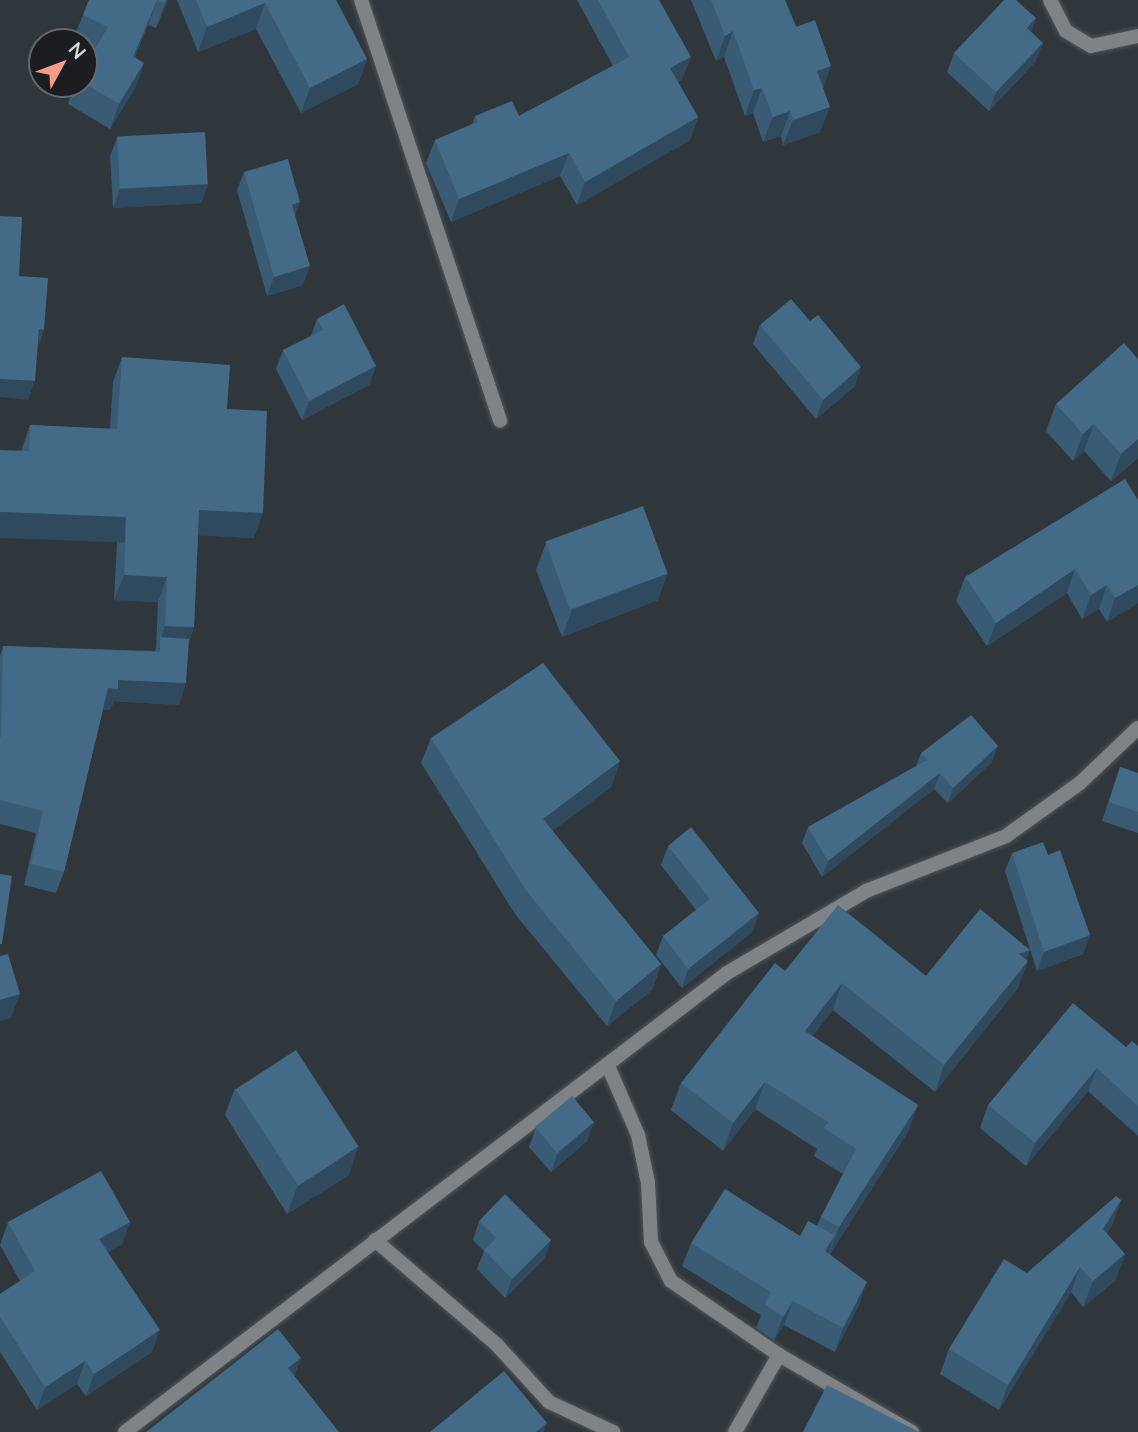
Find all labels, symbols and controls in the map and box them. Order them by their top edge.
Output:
north arrow [28,28,98,98]
text: N [64,37,91,63]

